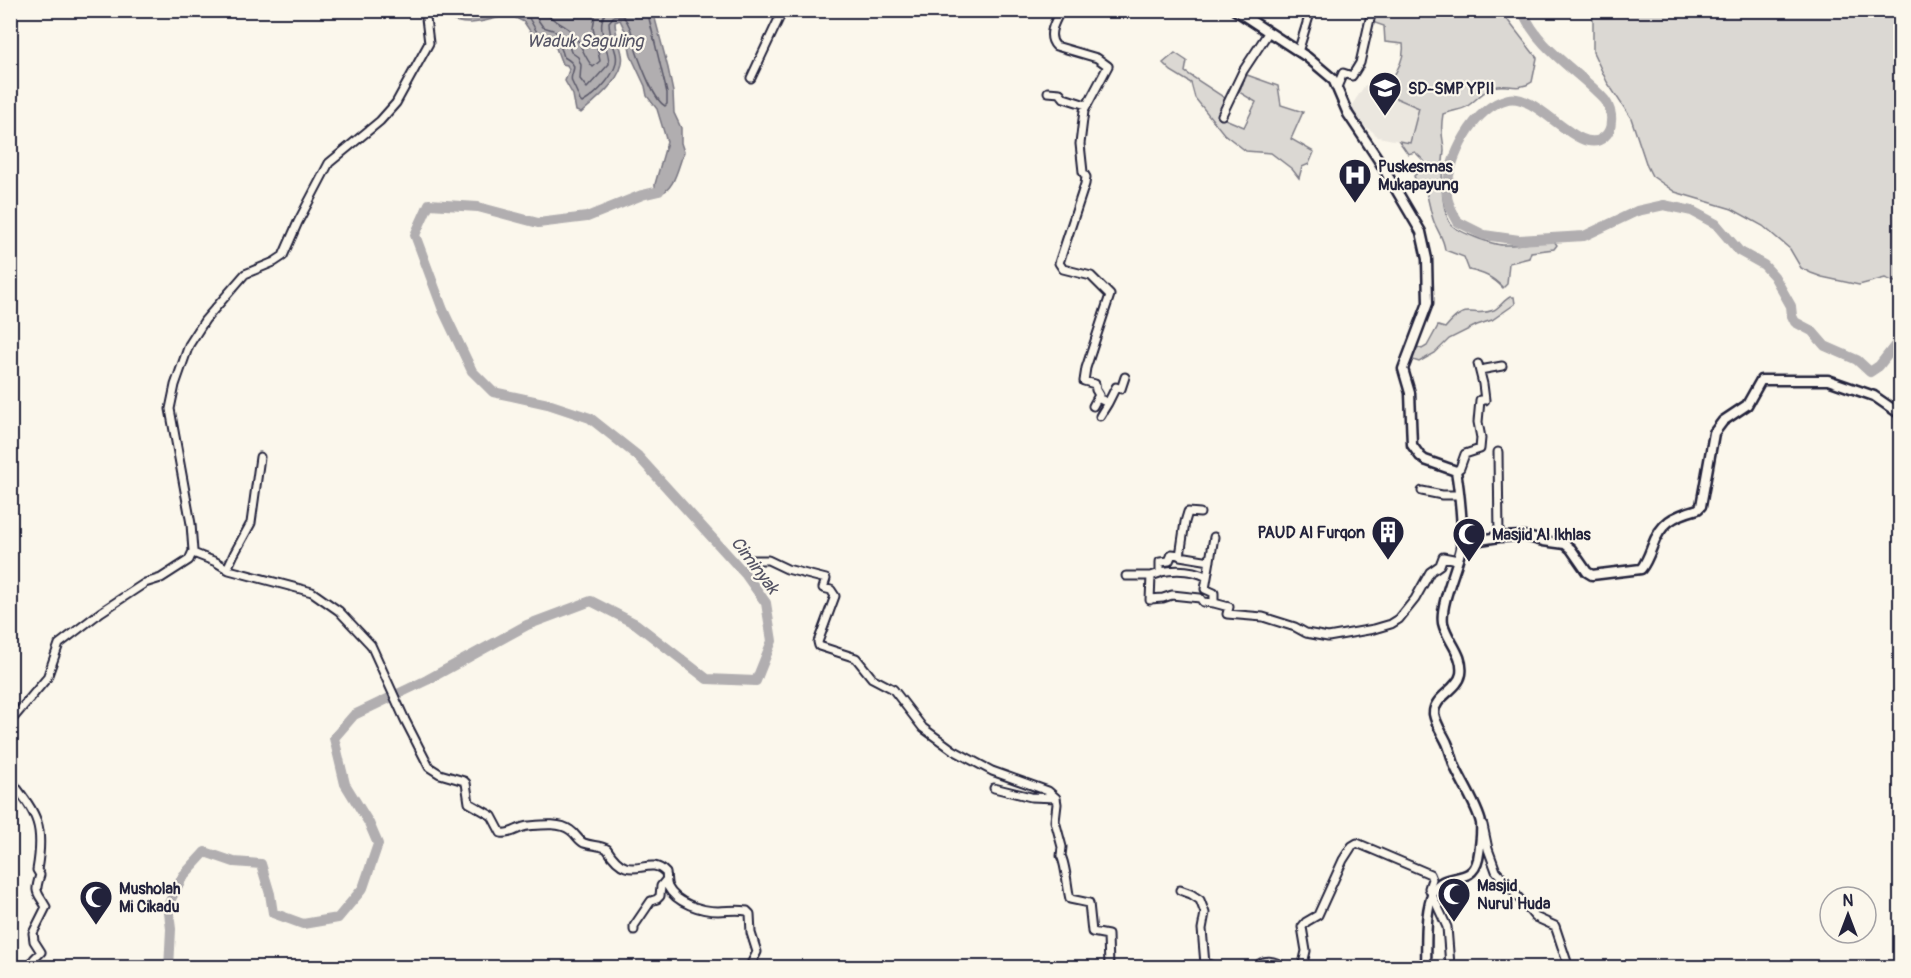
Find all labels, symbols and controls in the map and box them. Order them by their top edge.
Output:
water label: Waduk Saguling [527,30,645,53]
school or university icon: SD-SMP YPII [1367,70,1403,117]
place label: SD-SMP YPII [1408,79,1494,99]
hospital icon: Puskesmas Mukapayung [1337,157,1373,204]
place label: Puskesmas Mukapayung [1378,157,1459,195]
building icon: PAUD Al Furqon [1370,514,1406,561]
mosque icon: Masjid Al Ikhlas [1451,516,1487,563]
place label: PAUD Al Furqon [1257,523,1365,543]
place label: Masjid Al Ikhlas [1492,525,1592,545]
water label: Ciminyak [725,532,785,600]
mosque icon: Masjid Nurul Huda [1436,876,1472,923]
place label: Masjid Nurul Huda [1477,876,1551,914]
mosque icon: Musholah Mi Cikadu [78,879,114,926]
place label: Musholah Mi Cikadu [119,879,181,917]
north arrow [1818,885,1878,945]
text: N [1843,891,1854,911]

